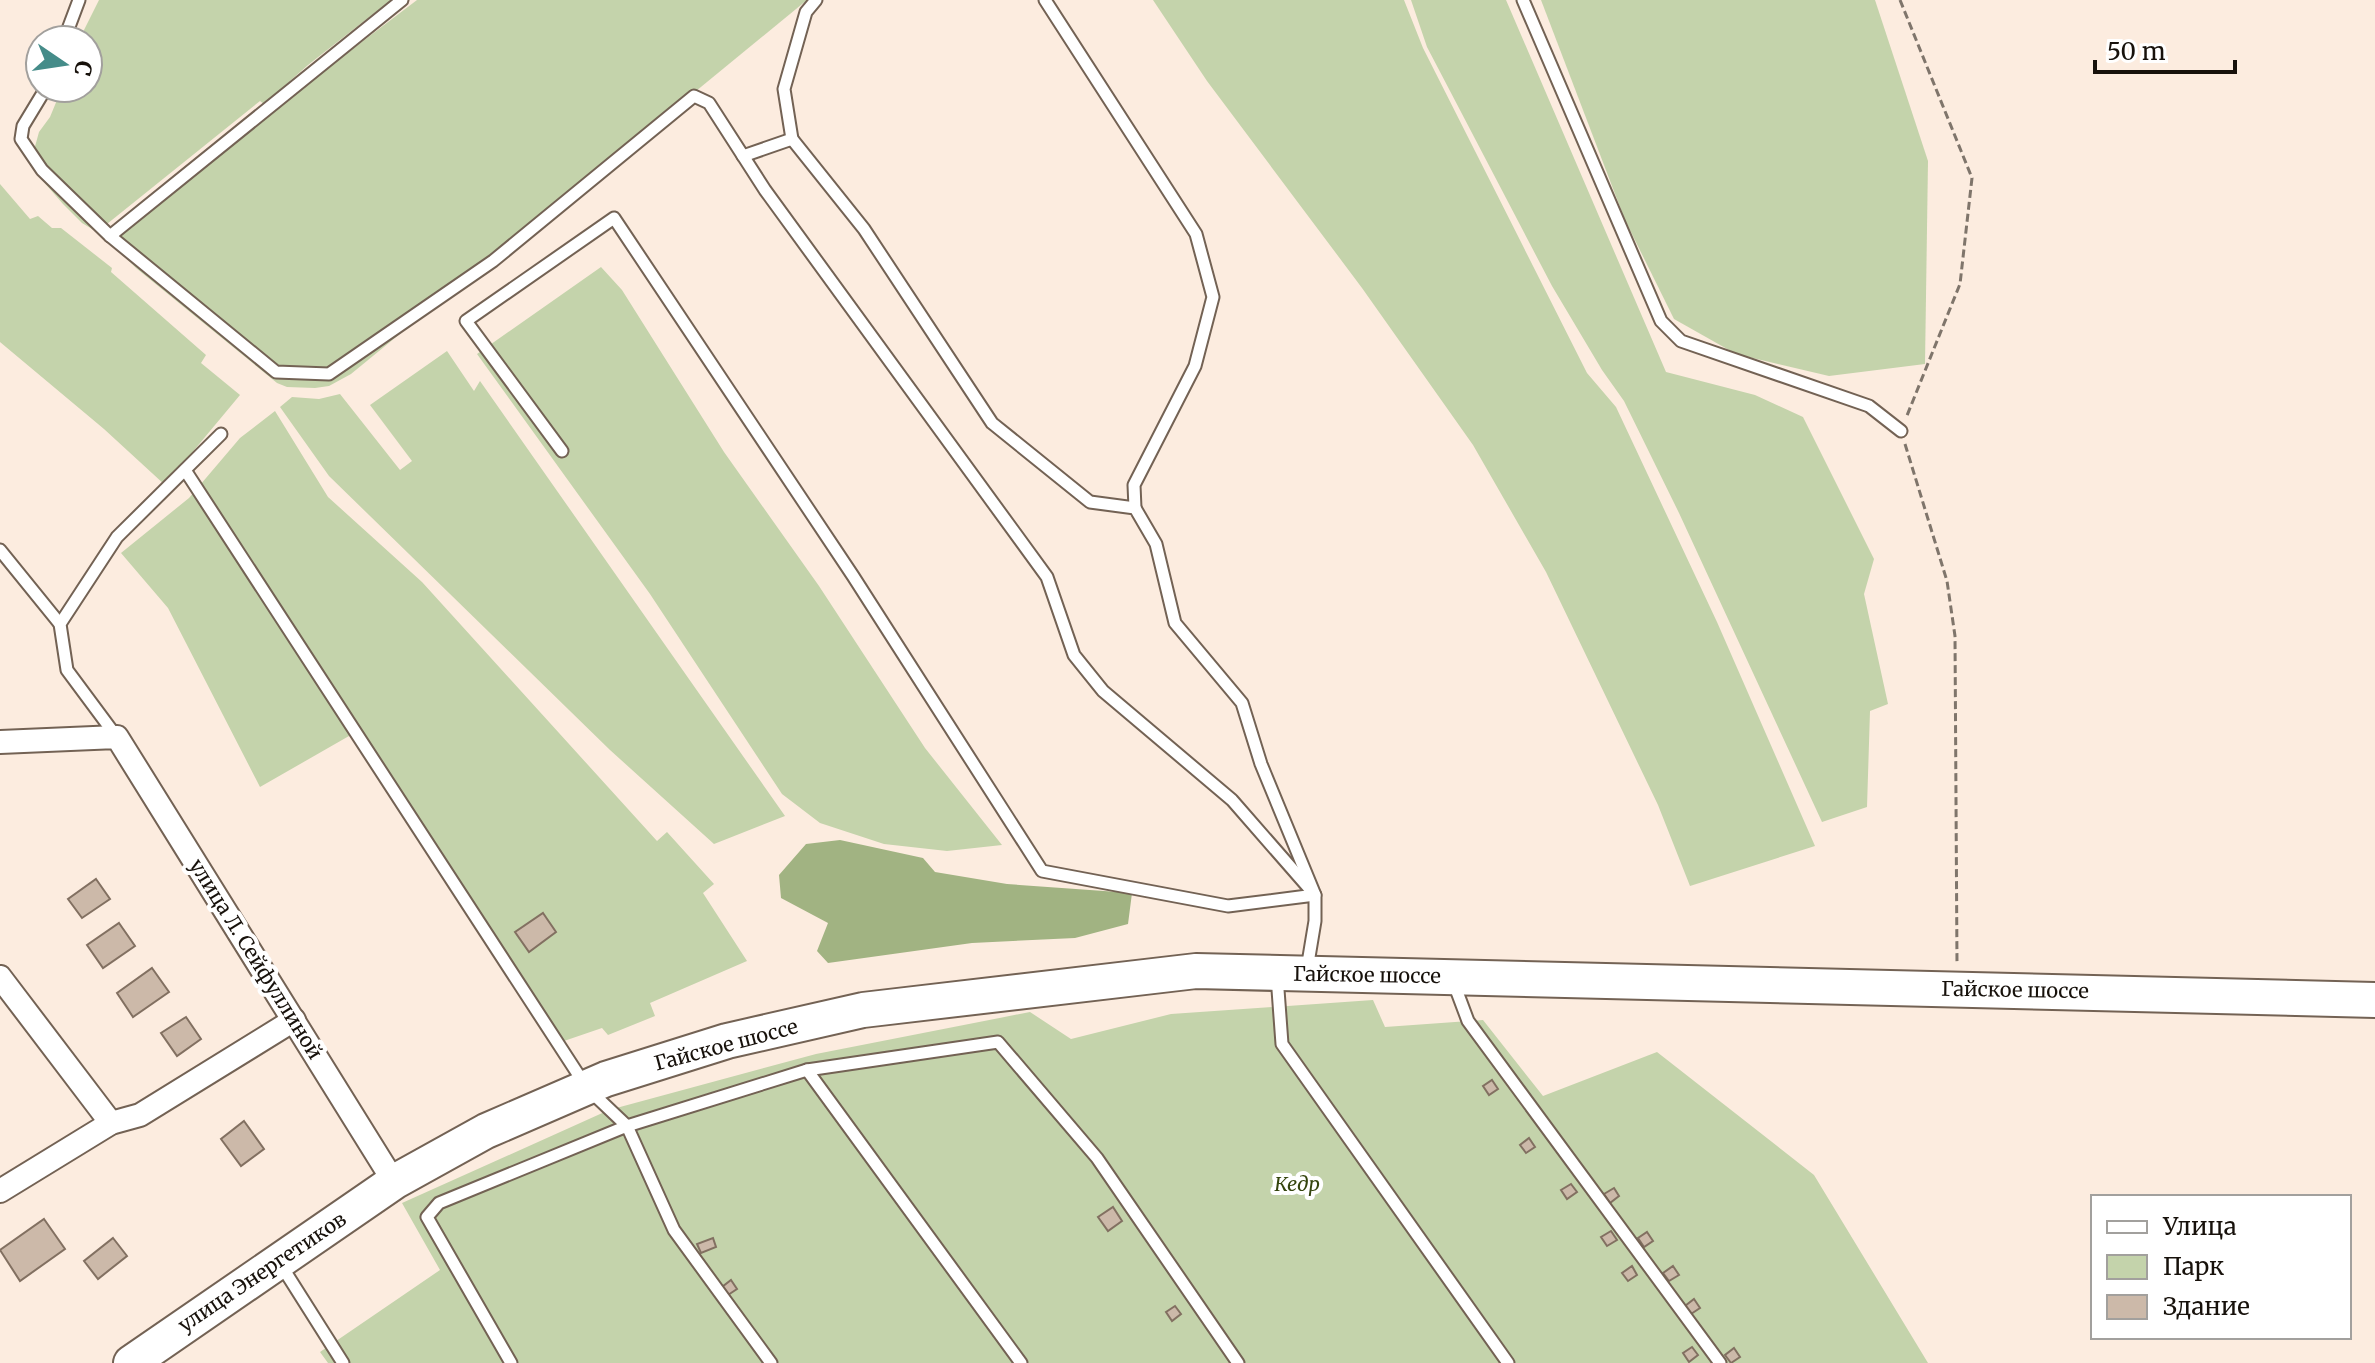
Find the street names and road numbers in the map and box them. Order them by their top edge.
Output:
street label: улица Л. Сейфуллиной [184,854,328,1064]
street label: Гайское шоссе [1293,961,1441,988]
street label: Гайское шоссе [1941,976,2089,1003]
street label: Гайское шоссе [651,1013,800,1076]
street label: улица Энергетиков [173,1206,351,1337]

